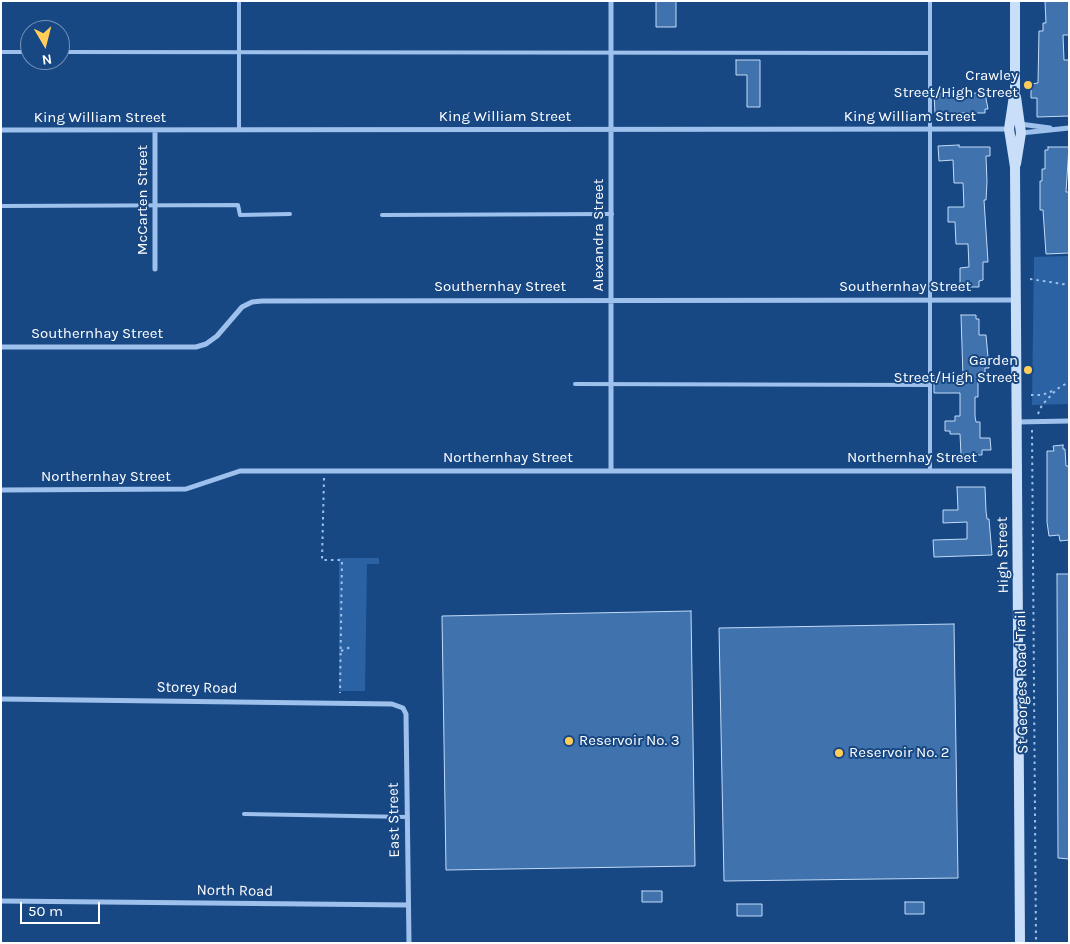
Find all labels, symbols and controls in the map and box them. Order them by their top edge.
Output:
north arrow [20,20,70,70]
text: N [41,50,53,68]
place label: Crawley Street/High Street [894,67,1018,102]
marker: Crawley Street/High Street [1022,79,1034,91]
street label: King William Street [439,108,571,126]
street label: King William Street [844,108,976,126]
street label: King William Street [34,109,166,127]
street label: McCarten Street [134,145,152,255]
street label: Alexandra Street [590,179,608,291]
street label: Southernhay Street [434,278,566,296]
street label: Southernhay Street [839,278,971,296]
street label: Southernhay Street [31,325,163,343]
place label: Garden Street/High Street [894,352,1018,387]
marker: Garden Street/High Street [1022,364,1034,376]
street label: Northernhay Street [443,449,573,467]
street label: Northernhay Street [847,449,977,467]
street label: Northernhay Street [41,468,171,486]
street label: High Street [993,516,1013,594]
street label: St Georges Road Trail [1012,610,1032,754]
street label: Storey Road [156,678,238,698]
place label: Reservoir No. 3 [579,732,680,750]
marker: Reservoir No. 3 [563,735,575,747]
place label: Reservoir No. 2 [849,744,949,762]
marker: Reservoir No. 2 [833,747,845,759]
street label: East Street [384,782,404,858]
street label: North Road [197,881,273,901]
scale bar [22,892,102,924]
text: 50 m [28,902,63,920]

